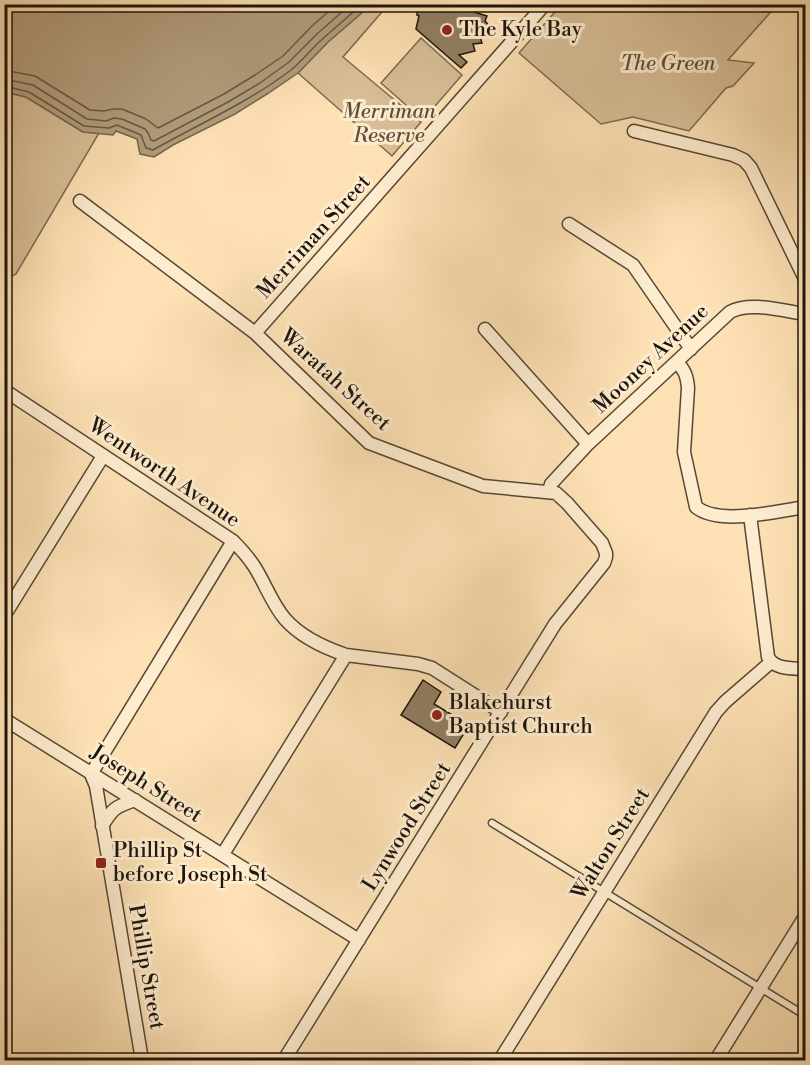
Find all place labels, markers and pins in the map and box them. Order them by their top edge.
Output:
place label: The Kyle Bay [459,17,583,43]
marker: The Kyle Bay [440,23,454,37]
place label: Blakehurst Baptist Church [448,690,593,740]
marker: Blakehurst Baptist Church [430,708,444,722]
place label: Phillip St before Joseph St [113,838,268,888]
marker: Phillip St before Joseph St [94,856,108,870]

